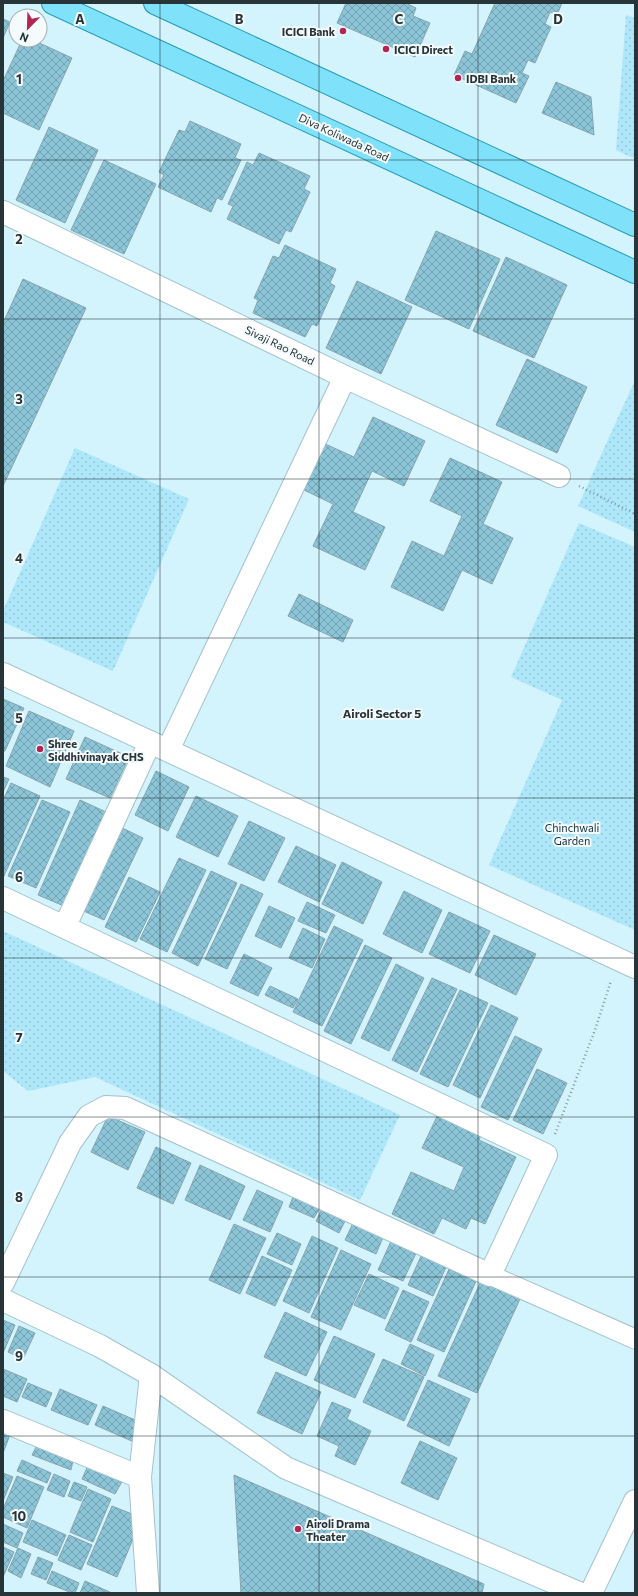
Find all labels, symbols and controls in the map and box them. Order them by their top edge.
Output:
north arrow [8,8,48,48]
text: A [75,11,85,27]
text: B [235,11,244,27]
text: C [395,11,404,27]
text: D [553,11,563,27]
place label: ICICI Bank [282,25,336,38]
marker: ICICI Bank [338,26,348,36]
text: N [18,30,30,45]
place label: ICICI Direct [394,43,453,56]
marker: ICICI Direct [381,44,391,54]
text: 1 [16,71,22,87]
place label: IDBI Bank [466,72,517,85]
marker: IDBI Bank [453,73,463,83]
street label: Diva Koliwada Road [297,110,391,164]
text: 2 [15,231,23,247]
street label: Sivaji Rao Road [243,323,317,367]
text: 3 [15,391,23,407]
text: 4 [15,550,23,566]
district label: Airoli Sector 5 [343,706,421,720]
text: 5 [15,710,23,726]
place label: Shree Siddhivinayak CHS [48,737,144,763]
marker: Shree Siddhivinayak CHS [35,744,45,754]
park label: Chinchwali Garden [545,821,600,847]
text: 6 [15,869,23,885]
text: 7 [15,1029,23,1045]
text: 8 [15,1189,23,1205]
text: 9 [15,1348,23,1364]
text: 10 [12,1508,27,1524]
place label: Airoli Drama Theater [306,1517,370,1543]
marker: Airoli Drama Theater [293,1524,303,1534]

